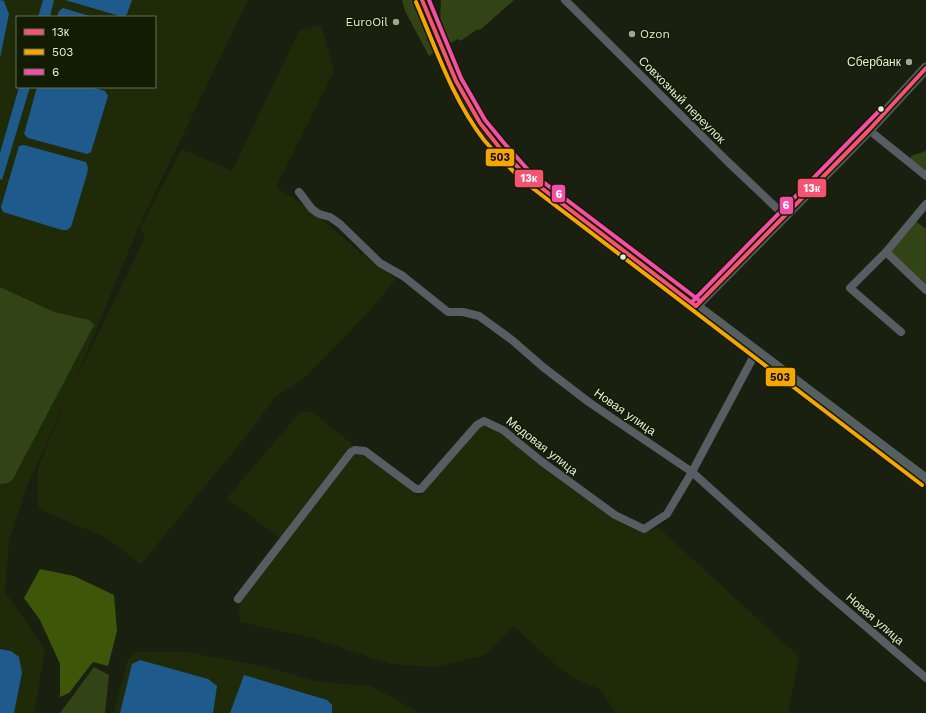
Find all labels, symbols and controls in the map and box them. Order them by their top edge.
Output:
place label: EuroOil [345,15,388,29]
legend [16,16,156,88]
marker: EuroOil [391,17,401,27]
text: 13к [52,25,70,39]
place label: Ozon [640,27,670,41]
marker: Ozon [627,29,637,39]
text: 503 [52,45,73,59]
street label: Совхозный переулок [636,54,729,147]
place label: Сбербанк [847,55,902,69]
marker: Сбербанк [904,57,914,67]
text: 6 [52,65,59,79]
unlabelled marker [876,104,886,114]
line badge: 503 [485,148,515,167]
text: 503 [490,151,510,164]
line badge: 13к [514,169,544,188]
text: 13к [521,172,538,185]
line badge: 13к [797,178,827,198]
text: 13к [804,182,821,195]
line badge: 6 [551,184,566,203]
text: 6 [556,188,563,201]
line badge: 6 [779,196,794,215]
text: 6 [783,199,790,212]
unlabelled marker [618,252,628,262]
line badge: 503 [765,367,796,387]
text: 503 [770,371,790,384]
street label: Новая улица [592,386,659,439]
street label: Медовая улица [504,414,581,478]
street label: Новая улица [843,590,907,648]

